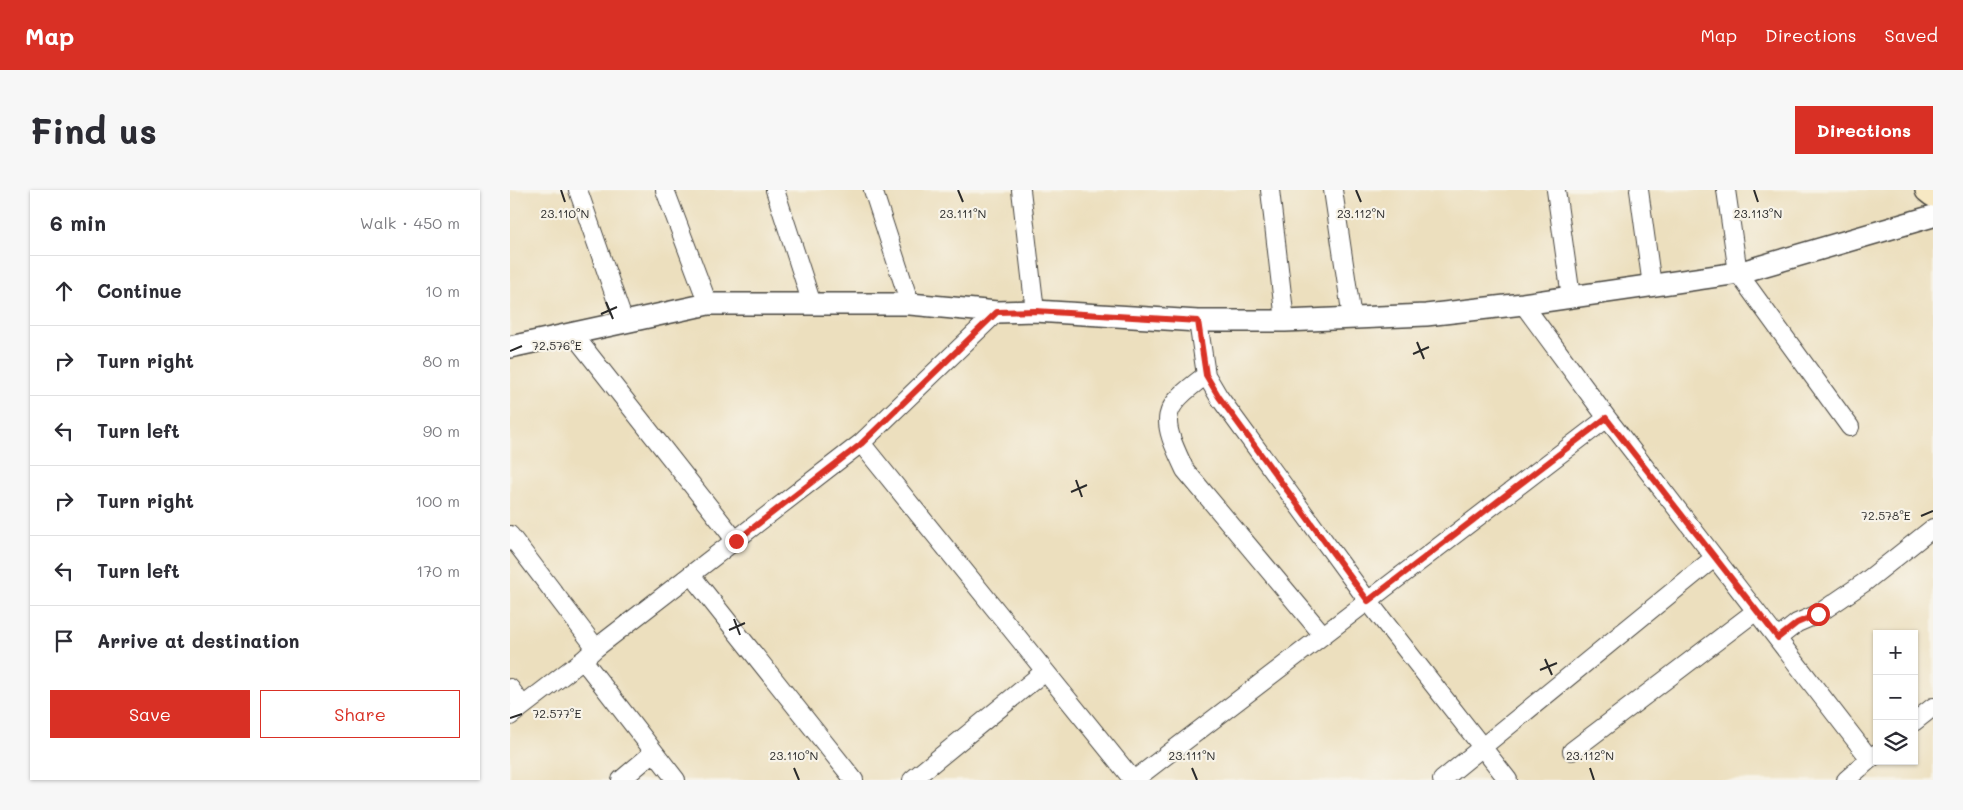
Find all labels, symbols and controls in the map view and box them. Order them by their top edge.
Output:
text: Map [25,20,74,51]
text: Map [1700,23,1737,47]
text: Directions [1765,23,1857,47]
text: Saved [1885,23,1938,47]
button: Directions [1795,106,1933,154]
text: Find us [30,107,157,153]
text: 23.110°N [541,205,589,221]
text: 23.111°N [940,205,986,221]
text: 23.112°N [1337,205,1385,221]
text: 23.113°N [1734,205,1782,221]
text: 6 min [50,209,106,236]
text: Walk · 450 m [360,212,460,233]
icon: ahead [50,277,78,305]
text: Continue [97,278,182,303]
text: 10 m [425,280,460,301]
text: 72.576°E [532,337,582,353]
icon: right [50,347,78,375]
text: Turn right [97,348,194,373]
text: 80 m [423,350,460,371]
icon: left [50,417,78,445]
text: Turn left [97,418,180,443]
text: 90 m [423,420,460,441]
icon: right [50,487,78,515]
text: Turn right [97,488,194,513]
text: 100 m [415,490,460,511]
text: 72.578°E [1861,507,1911,523]
route end [725,530,748,553]
icon: left [50,557,78,585]
text: Turn left [97,558,180,583]
text: 170 m [416,560,460,581]
route start [1807,603,1830,626]
icon: arrive [50,627,78,655]
text: Arrive at destination [97,628,300,653]
map controls [1873,630,1918,765]
button: + [1873,630,1918,675]
button: − [1873,675,1918,720]
button: Save [50,690,250,738]
button: Share [260,690,460,738]
text: 72.577°E [533,705,581,721]
button: layers [1873,720,1918,765]
text: 23.110°N [770,747,818,763]
text: 23.111°N [1169,747,1215,763]
text: 23.112°N [1566,747,1614,763]

